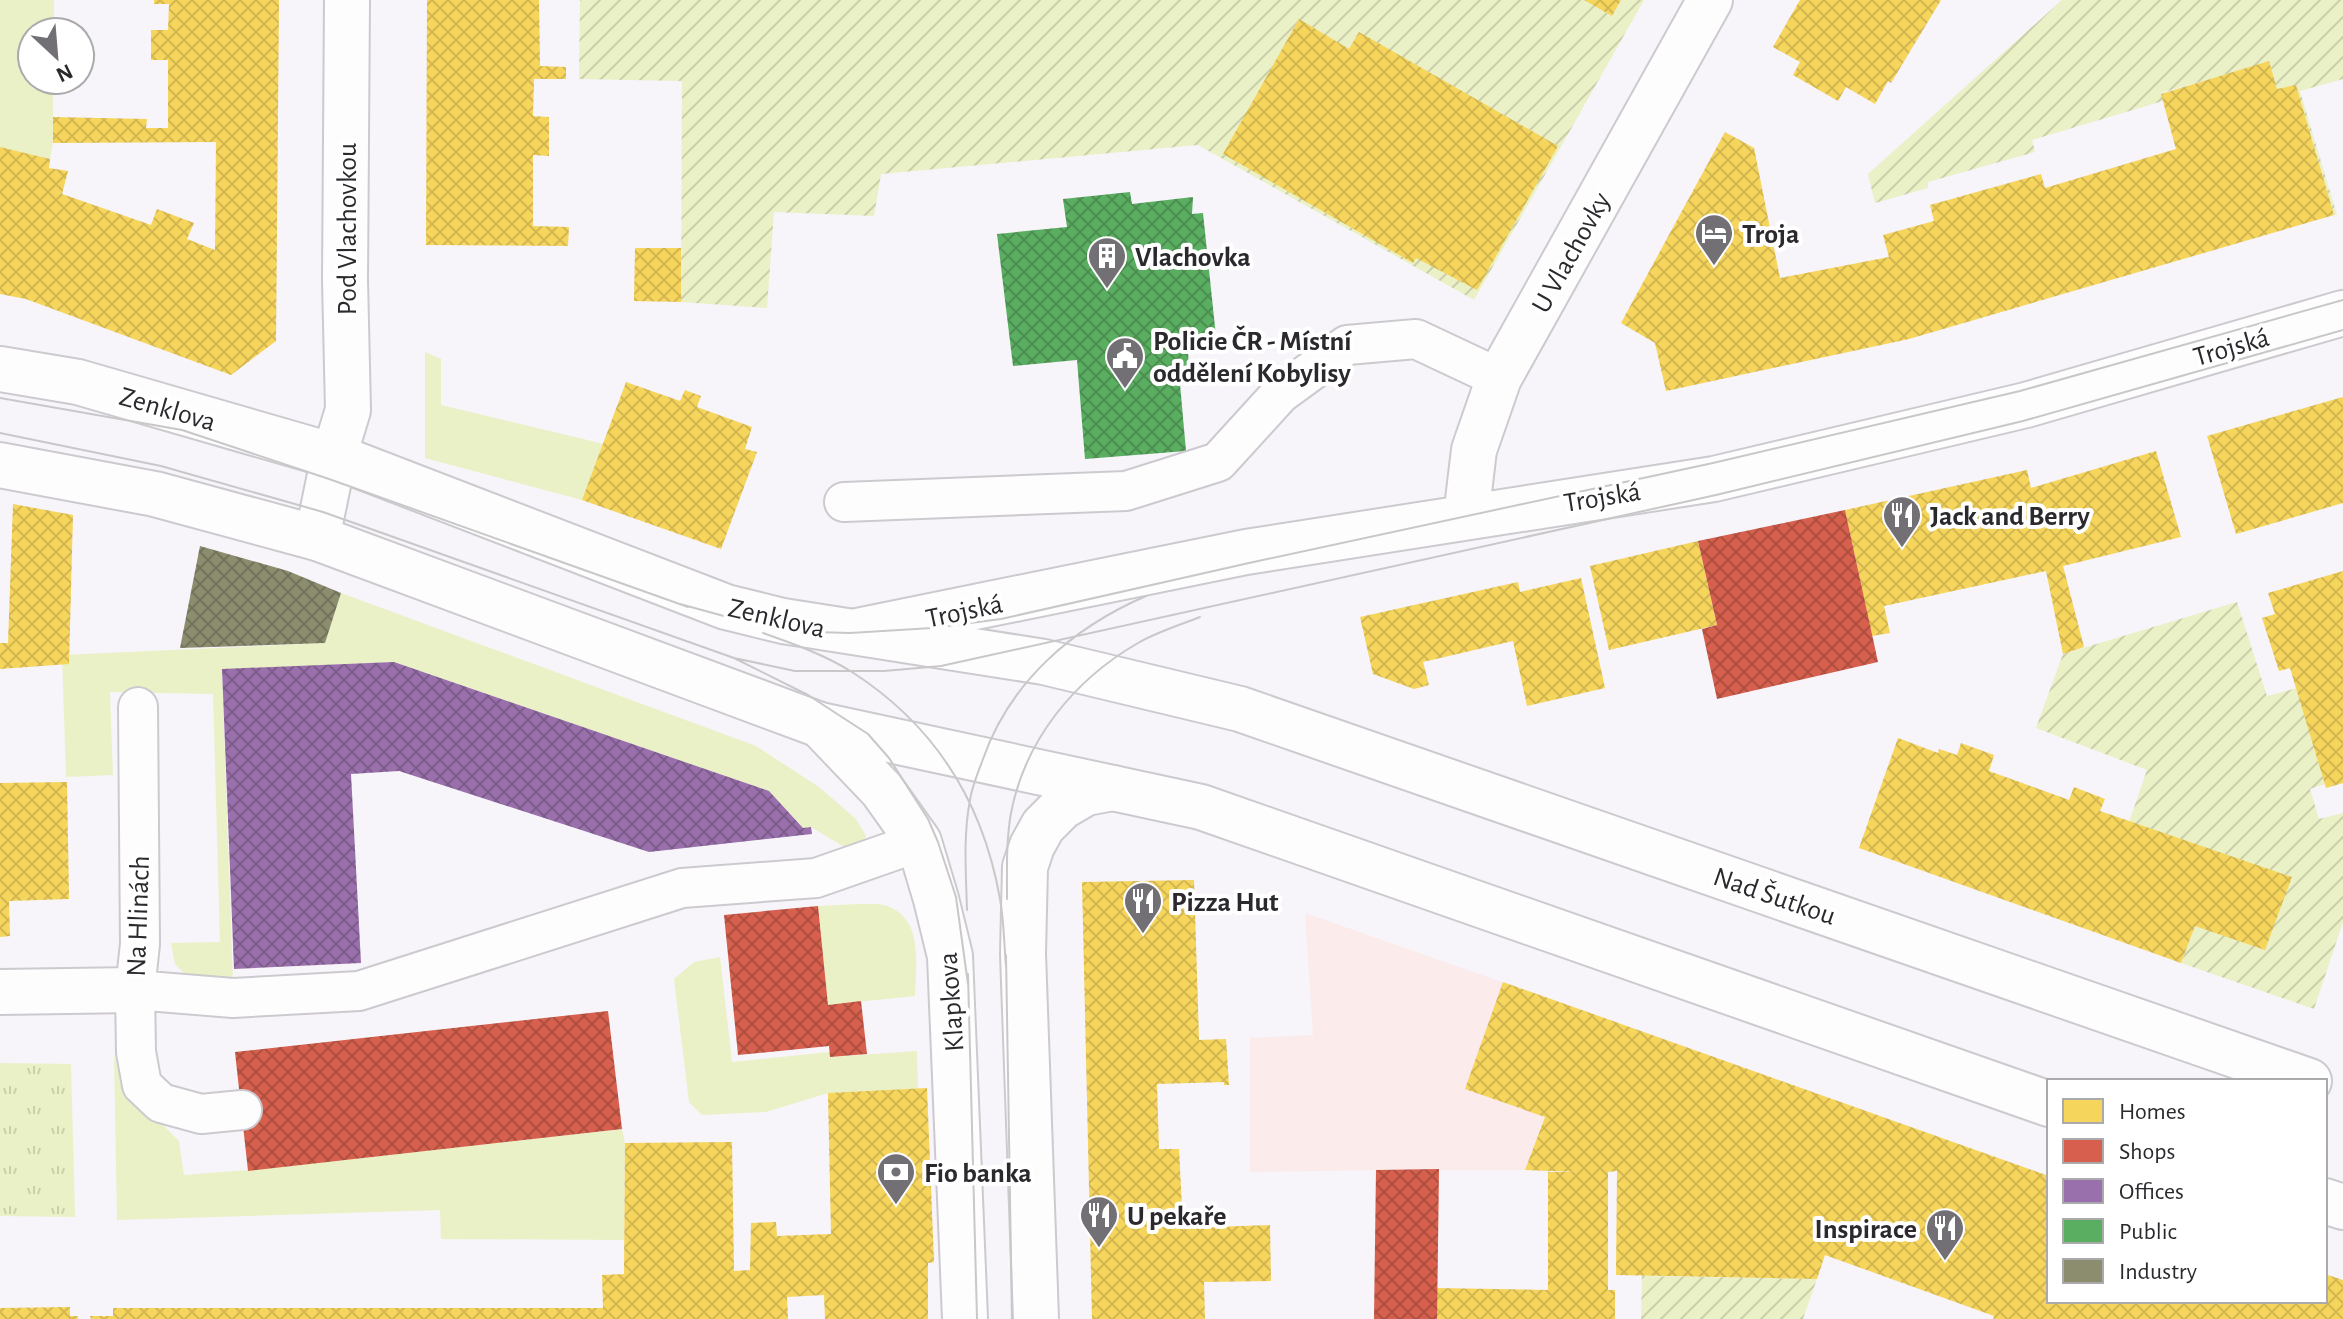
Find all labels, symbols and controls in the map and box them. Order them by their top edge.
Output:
north arrow [16,16,96,96]
text: N [53,60,76,86]
street label: Pod Vlachovkou [334,143,362,315]
street label: U Vlachovky [1527,188,1616,318]
hotel icon: Troja [1693,212,1735,267]
place label: Troja [1742,221,1800,249]
building icon: Vlachovka [1086,235,1128,290]
place label: Vlachovka [1135,244,1251,272]
street label: Trojská [2190,324,2273,372]
place label: Policie ČR - Místní oddělení Kobylisy [1153,325,1352,388]
public building icon: Policie ČR - Místní oddělení Kobylisy [1104,335,1146,390]
street label: Zenklova [116,383,219,437]
street label: Trojská [1562,478,1643,518]
restaurant icon: Jack and Berry [1881,494,1923,549]
place label: Jack and Berry [1930,503,2090,531]
street label: Trojská [924,590,1005,634]
street label: Zenklova [725,594,828,644]
street label: Na Hlinách [123,855,155,977]
street label: Nad Šutkou [1710,861,1840,931]
restaurant icon: Pizza Hut [1122,880,1164,935]
place label: Pizza Hut [1171,889,1279,917]
street label: Klapkova [935,951,969,1052]
legend [2047,1079,2327,1303]
text: Homes [2119,1100,2186,1124]
text: Shops [2119,1140,2175,1164]
bank icon: Fio banka [875,1151,917,1206]
place label: Fio banka [924,1160,1032,1188]
text: Offices [2119,1180,2184,1204]
restaurant icon: U pekaře [1078,1194,1120,1249]
place label: U pekaře [1127,1203,1226,1231]
restaurant icon: Inspirace [1924,1207,1966,1262]
place label: Inspirace [1815,1216,1917,1244]
text: Public [2119,1220,2177,1244]
text: Industry [2119,1260,2197,1284]

